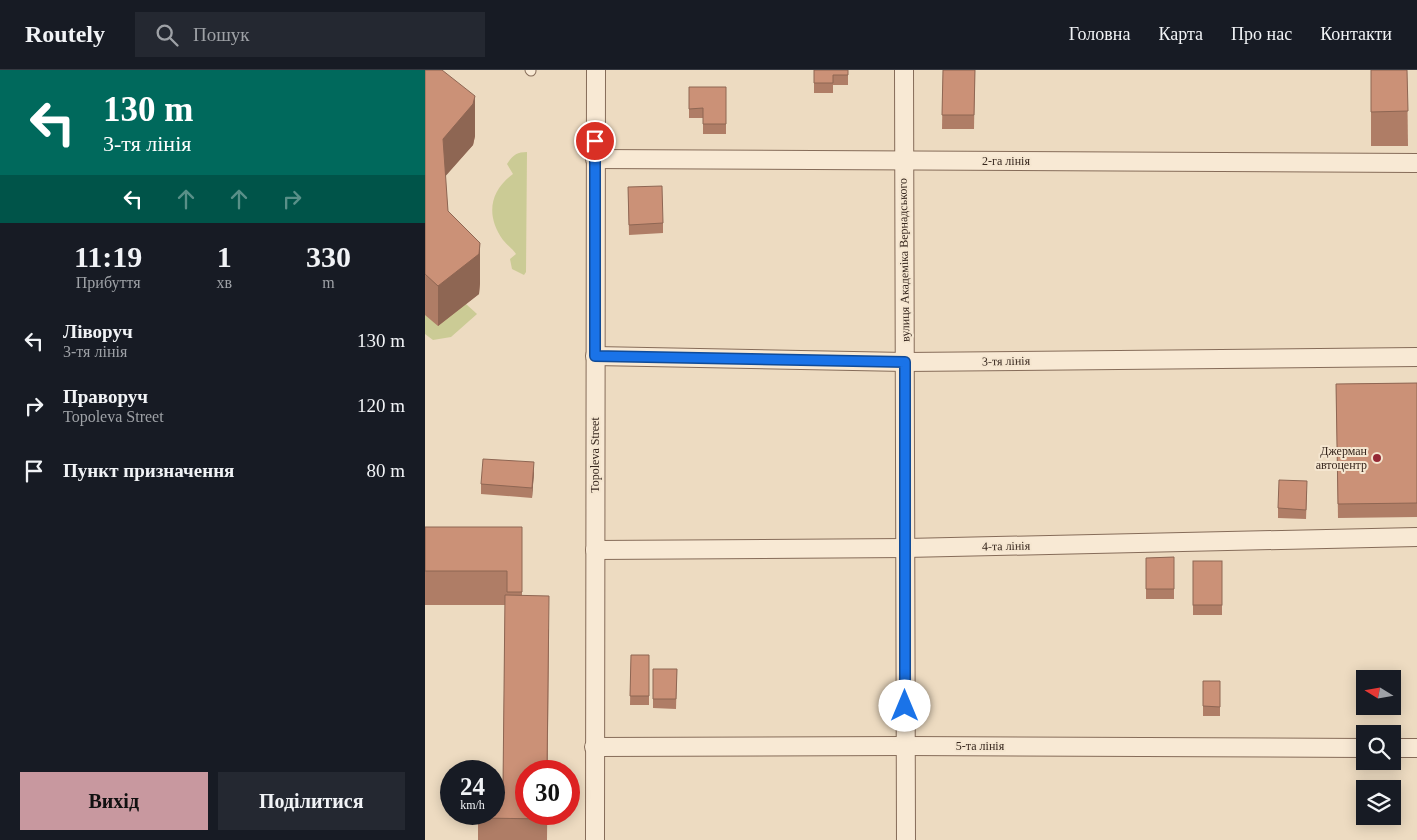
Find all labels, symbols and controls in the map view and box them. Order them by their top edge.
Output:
search box [135,12,485,57]
text: Routely [25,21,105,47]
icon: search [153,21,181,49]
text: Пошук [193,24,250,45]
text: Головна [1069,24,1130,44]
text: Карта [1158,24,1203,44]
text: Про нас [1231,24,1292,44]
text: Контакти [1320,24,1392,44]
icon: left [20,90,85,155]
text: 130 m [103,90,193,129]
pin [574,120,616,162]
icon: arrive [581,127,609,155]
text: 3-тя лінія [103,131,191,156]
street label: 2-га лінія [982,154,1030,168]
street label: вулиця Академіка Вернадського [896,178,912,342]
icon: left [119,185,147,213]
icon: ahead [172,185,200,213]
icon: ahead [225,185,253,213]
icon: right [278,185,306,213]
text: 11:19 [74,240,142,273]
text: 1 [217,240,232,273]
text: 330 [306,240,351,273]
text: Прибуття [76,274,141,291]
text: хв [216,274,232,291]
text: m [322,274,335,291]
text: Ліворуч [63,321,133,342]
icon: left [20,327,48,355]
text: 130 m [357,330,405,351]
text: 3-тя лінія [63,343,127,360]
street label: 3-тя лінія [982,354,1031,368]
text: Праворуч [63,386,148,407]
icon: right [20,392,48,420]
text: 120 m [357,395,405,416]
text: Topoleva Street [63,408,164,425]
street label: Topoleva Street [588,417,602,493]
place label: Джерман автоцентр [1316,444,1368,472]
marker: Джерман автоцентр [1371,452,1383,464]
icon: arrive [20,457,48,485]
text: Пункт призначення [63,460,234,481]
text: 80 m [366,460,405,481]
street label: 4-та лінія [982,539,1031,553]
north arrow [1356,670,1401,715]
map controls [1356,670,1401,825]
position arrow [878,679,930,731]
button: search [1356,725,1401,770]
street label: 5-та лінія [956,739,1005,753]
speed limit sign: 30 [515,760,580,825]
button: Вихід [20,772,208,830]
button: Поділитися [218,772,405,830]
text: 24 [460,773,485,800]
button: layers [1356,780,1401,825]
text: km/h [460,798,485,812]

